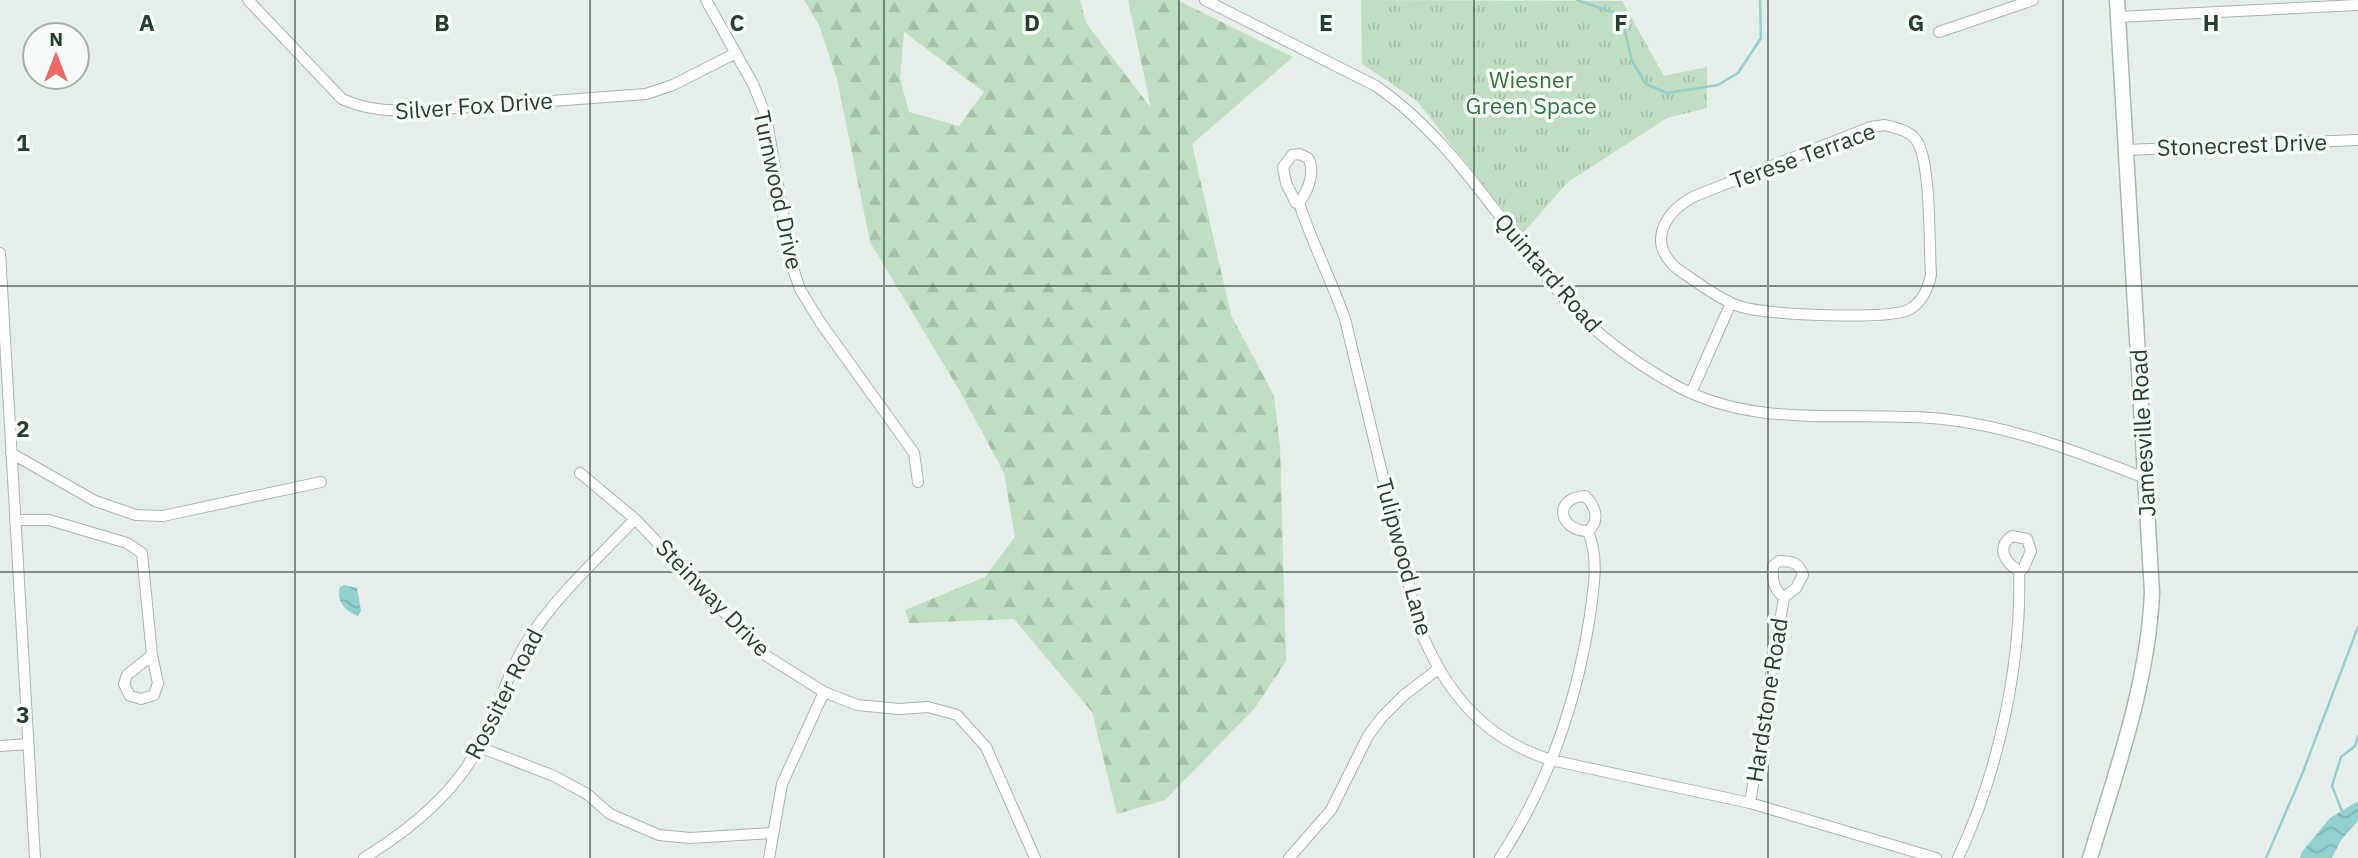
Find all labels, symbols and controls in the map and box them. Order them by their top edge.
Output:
text: A [139,7,155,37]
text: B [434,7,450,37]
text: C [730,7,745,37]
text: D [1024,7,1040,37]
text: E [1319,7,1333,37]
text: F [1614,7,1628,37]
text: G [1908,7,1924,37]
text: H [2203,7,2219,37]
north arrow [21,21,91,91]
text: N [49,27,63,51]
park label: Wiesner Green Space [1465,64,1597,120]
street label: Silver Fox Drive [394,85,554,125]
street label: Turnwood Drive [747,107,810,272]
street label: Terese Terrace [1726,115,1879,195]
street label: Stonecrest Drive [2156,126,2328,162]
text: 1 [16,127,30,157]
street label: Quintard Road [1489,206,1609,338]
street label: Jamesville Road [2123,348,2161,518]
text: 2 [16,413,30,443]
street label: Tulipwood Lane [1370,475,1440,639]
street label: Steinway Drive [650,532,778,663]
street label: Hardstone Road [1738,615,1794,784]
street label: Rossiter Road [457,623,549,764]
text: 3 [16,699,30,729]

